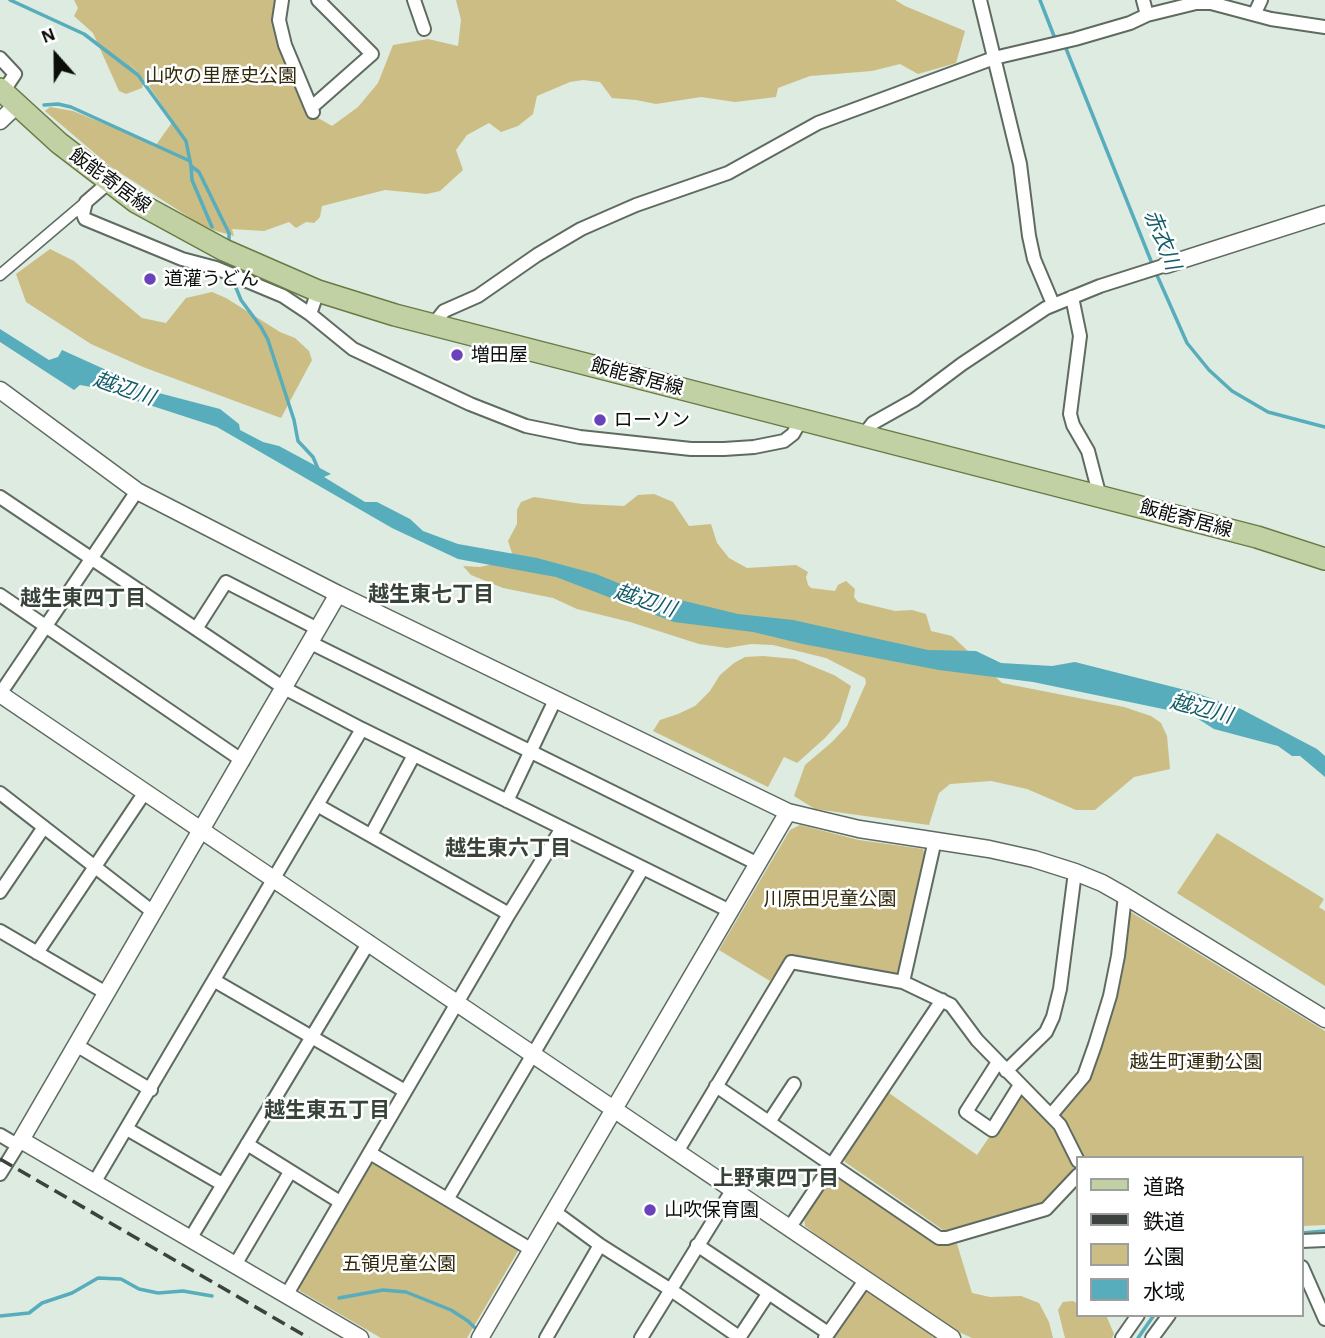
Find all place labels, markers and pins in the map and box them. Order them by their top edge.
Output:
place label: 道灌うどん [164,268,259,290]
marker: 道灌うどん [142,271,158,287]
place label: 増田屋 [471,344,528,366]
marker: 増田屋 [449,347,465,363]
place label: ローソン [614,409,690,431]
marker: ローソン [592,412,608,428]
place label: 山吹保育園 [664,1199,759,1221]
marker: 山吹保育園 [642,1202,658,1218]

